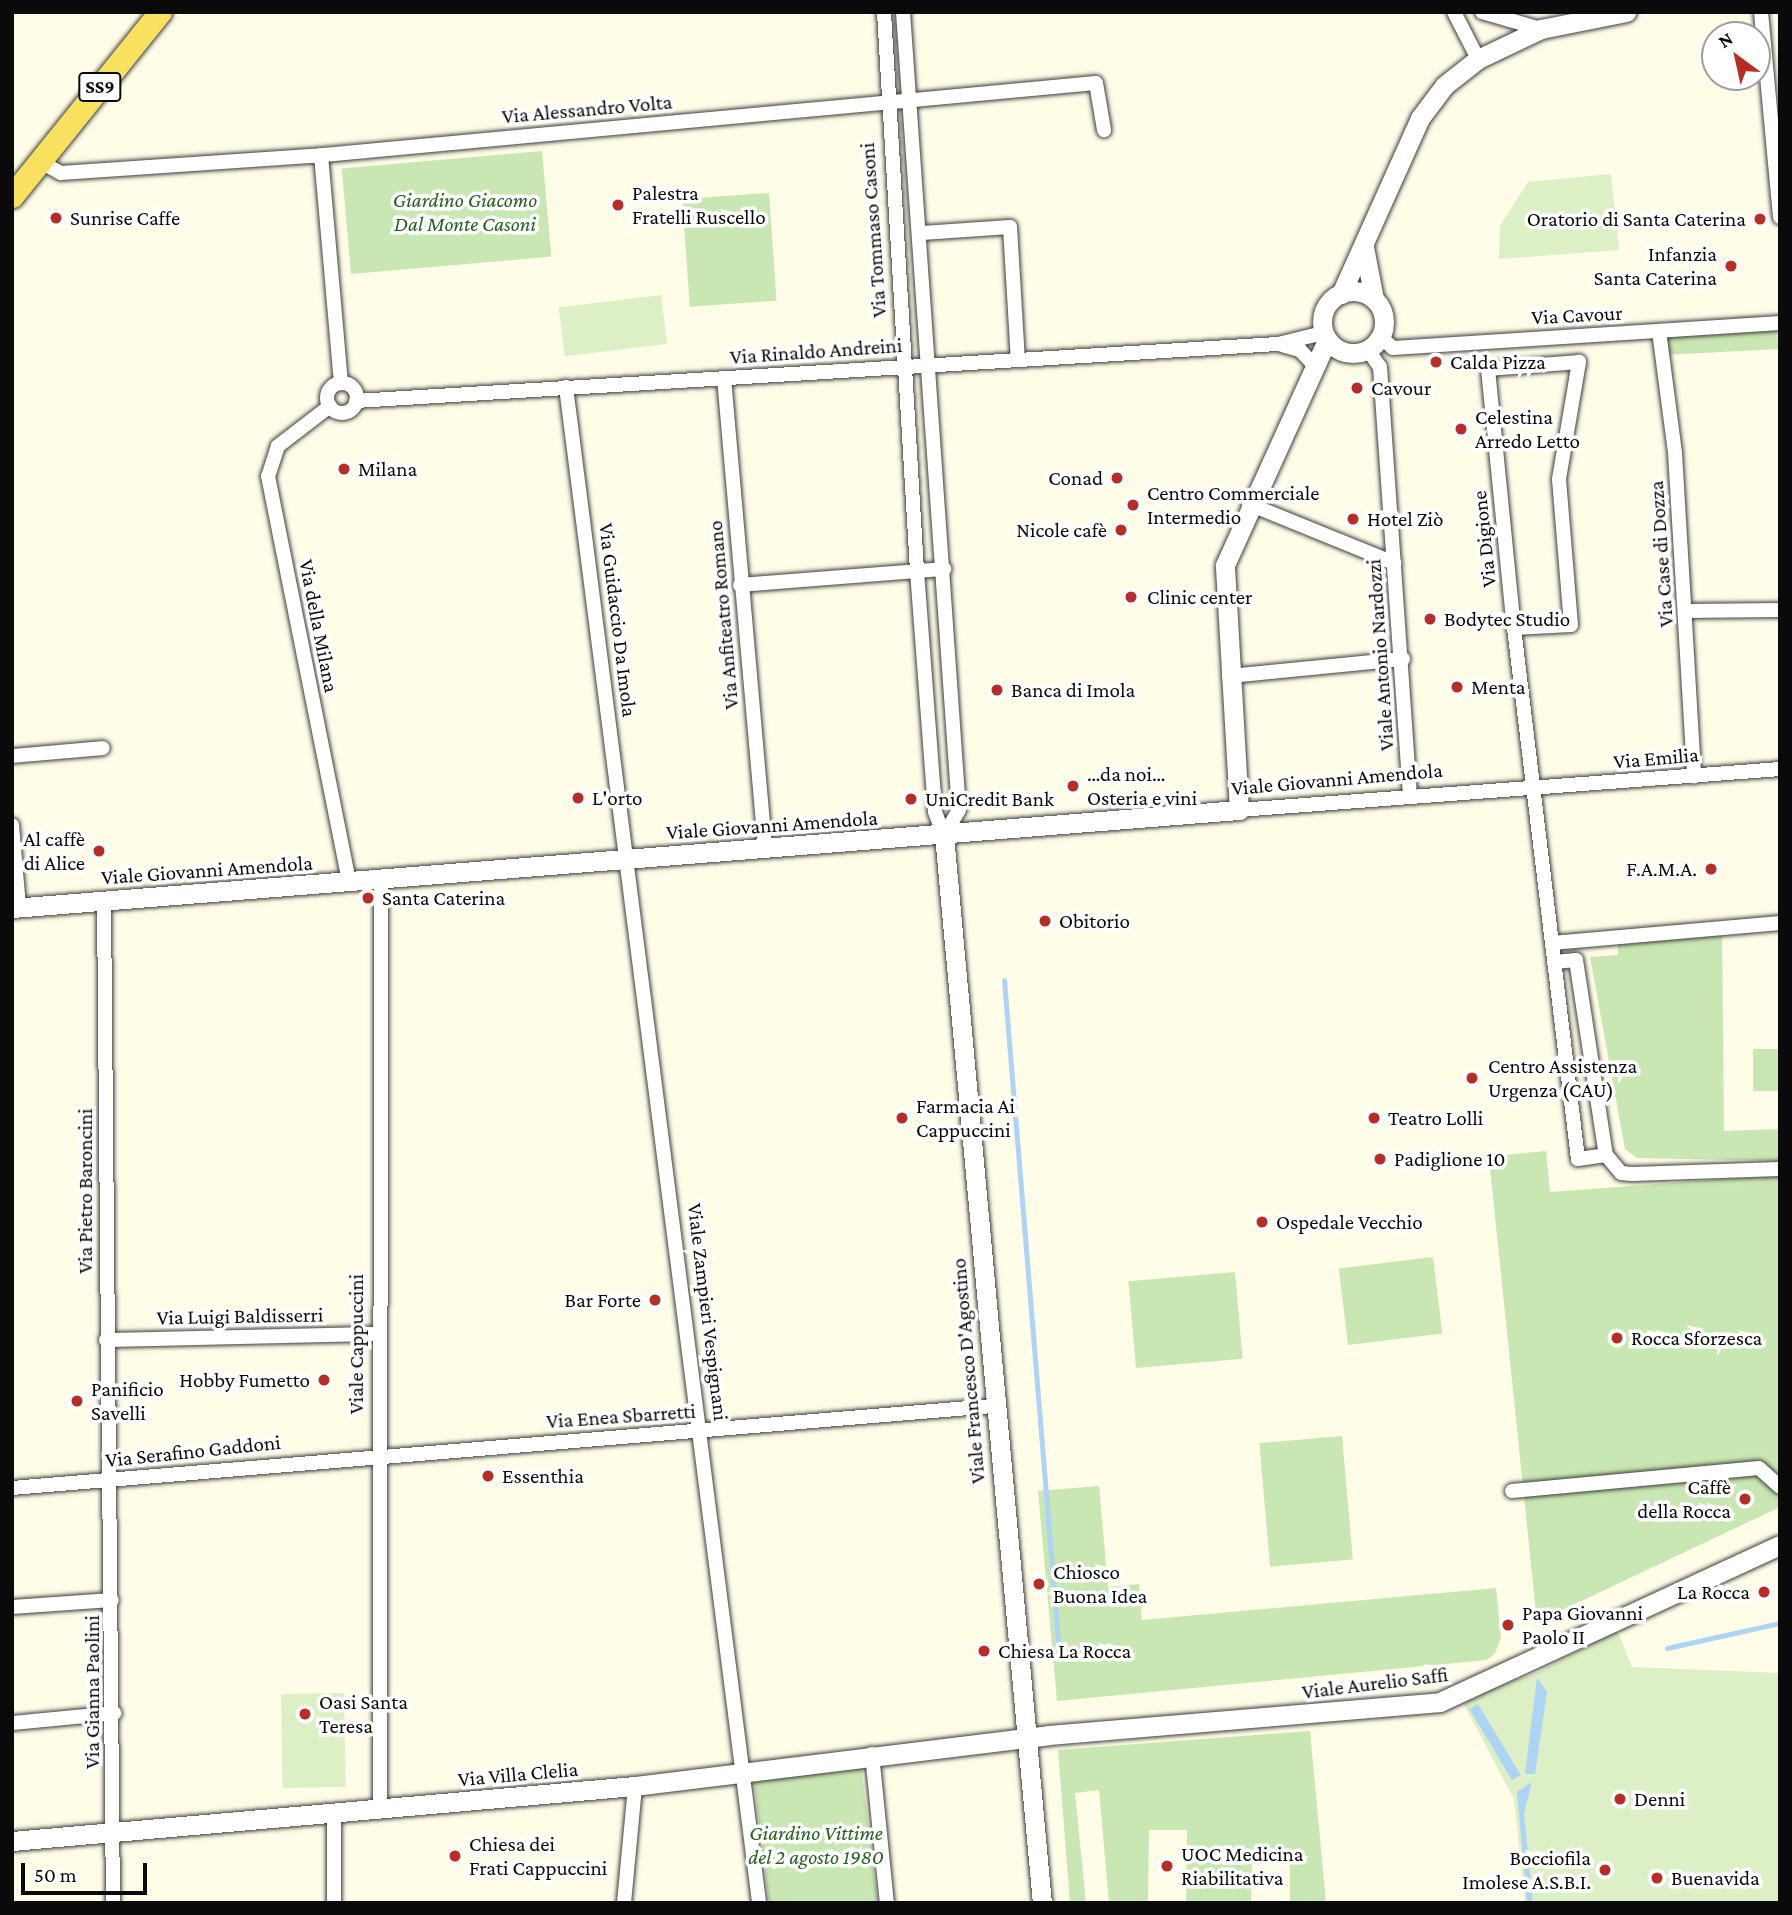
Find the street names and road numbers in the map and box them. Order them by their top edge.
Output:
road number: SS9 [77,72,123,102]
street label: Via Alessandro Volta [501,89,673,129]
street label: Via Tommaso Casoni [854,142,892,318]
street label: Via Cavour [1531,300,1623,330]
street label: Via Rinaldo Andreini [729,332,903,370]
street label: Via Case di Dozza [1643,480,1679,628]
street label: Via Digione [1466,490,1502,588]
street label: Via Anfiteatro Romano [702,520,744,710]
street label: Via Guidaccio Da Imola [594,522,642,718]
street label: Via della Milana [294,557,344,695]
street label: Viale Antonio Nardozzi [1361,558,1399,752]
street label: Via Emilia [1612,742,1700,774]
street label: Viale Giovanni Amendola [1230,757,1444,801]
street label: Viale Giovanni Amendola [665,805,879,845]
street label: Viale Giovanni Amendola [100,850,314,890]
street label: Via Pietro Baroncini [72,1108,98,1274]
street label: Viale Zampieri Vespignani [682,1202,734,1422]
street label: Viale Francesco D'Agostino [946,1257,990,1485]
street label: Viale Cappuccini [343,1274,369,1414]
street label: Via Luigi Baldisserri [156,1302,324,1330]
street label: Via Enea Sbarretti [545,1398,697,1434]
street label: Via Serafino Gaddoni [104,1429,282,1473]
street label: Via Gianna Paolini [79,1615,105,1769]
street label: Viale Aurelio Saffi [1301,1662,1449,1704]
street label: Via Villa Clelia [457,1756,579,1792]

